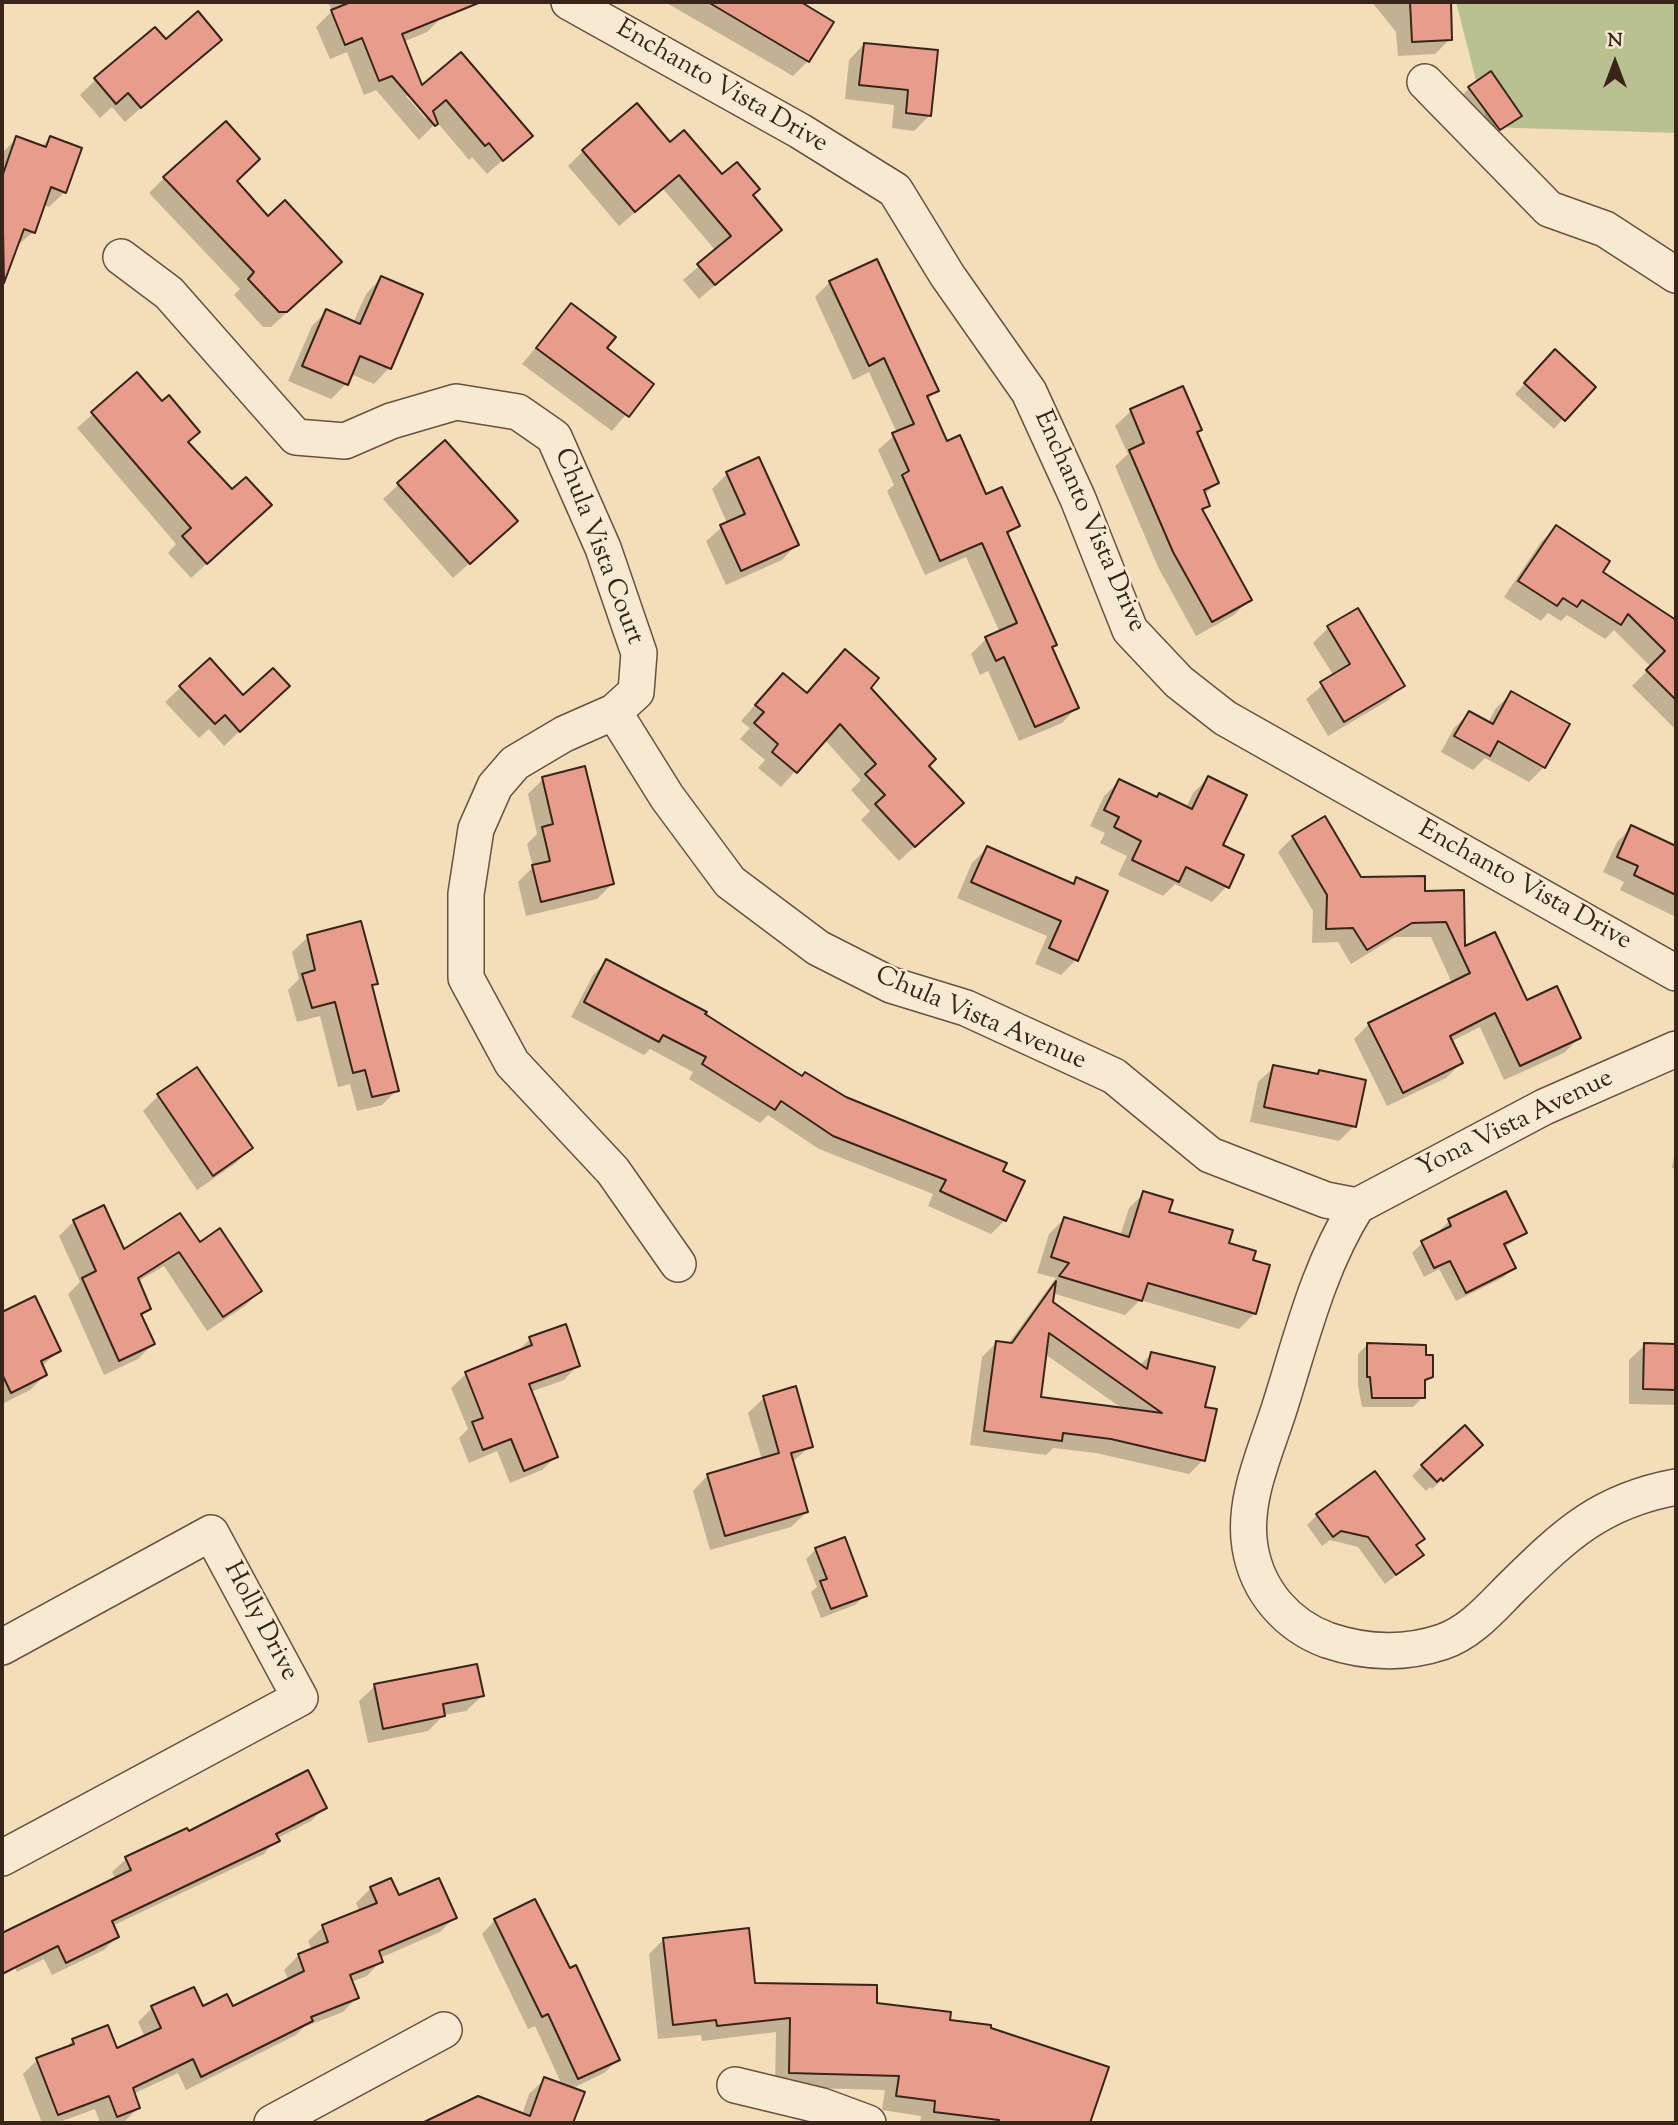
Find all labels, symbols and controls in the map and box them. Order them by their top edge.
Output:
street label: Enchanto Vista Drive [610,15,832,161]
north arrow [1580,28,1650,98]
text: N [1607,28,1623,55]
street label: Enchanto Vista Drive [1025,406,1151,638]
street label: Chula Vista Court [545,445,649,649]
street label: Enchanto Vista Drive [1412,815,1636,959]
street label: Chula Vista Avenue [870,961,1090,1079]
street label: Yona Vista Avenue [1413,1064,1619,1186]
street label: Holly Drive [215,1557,303,1687]

